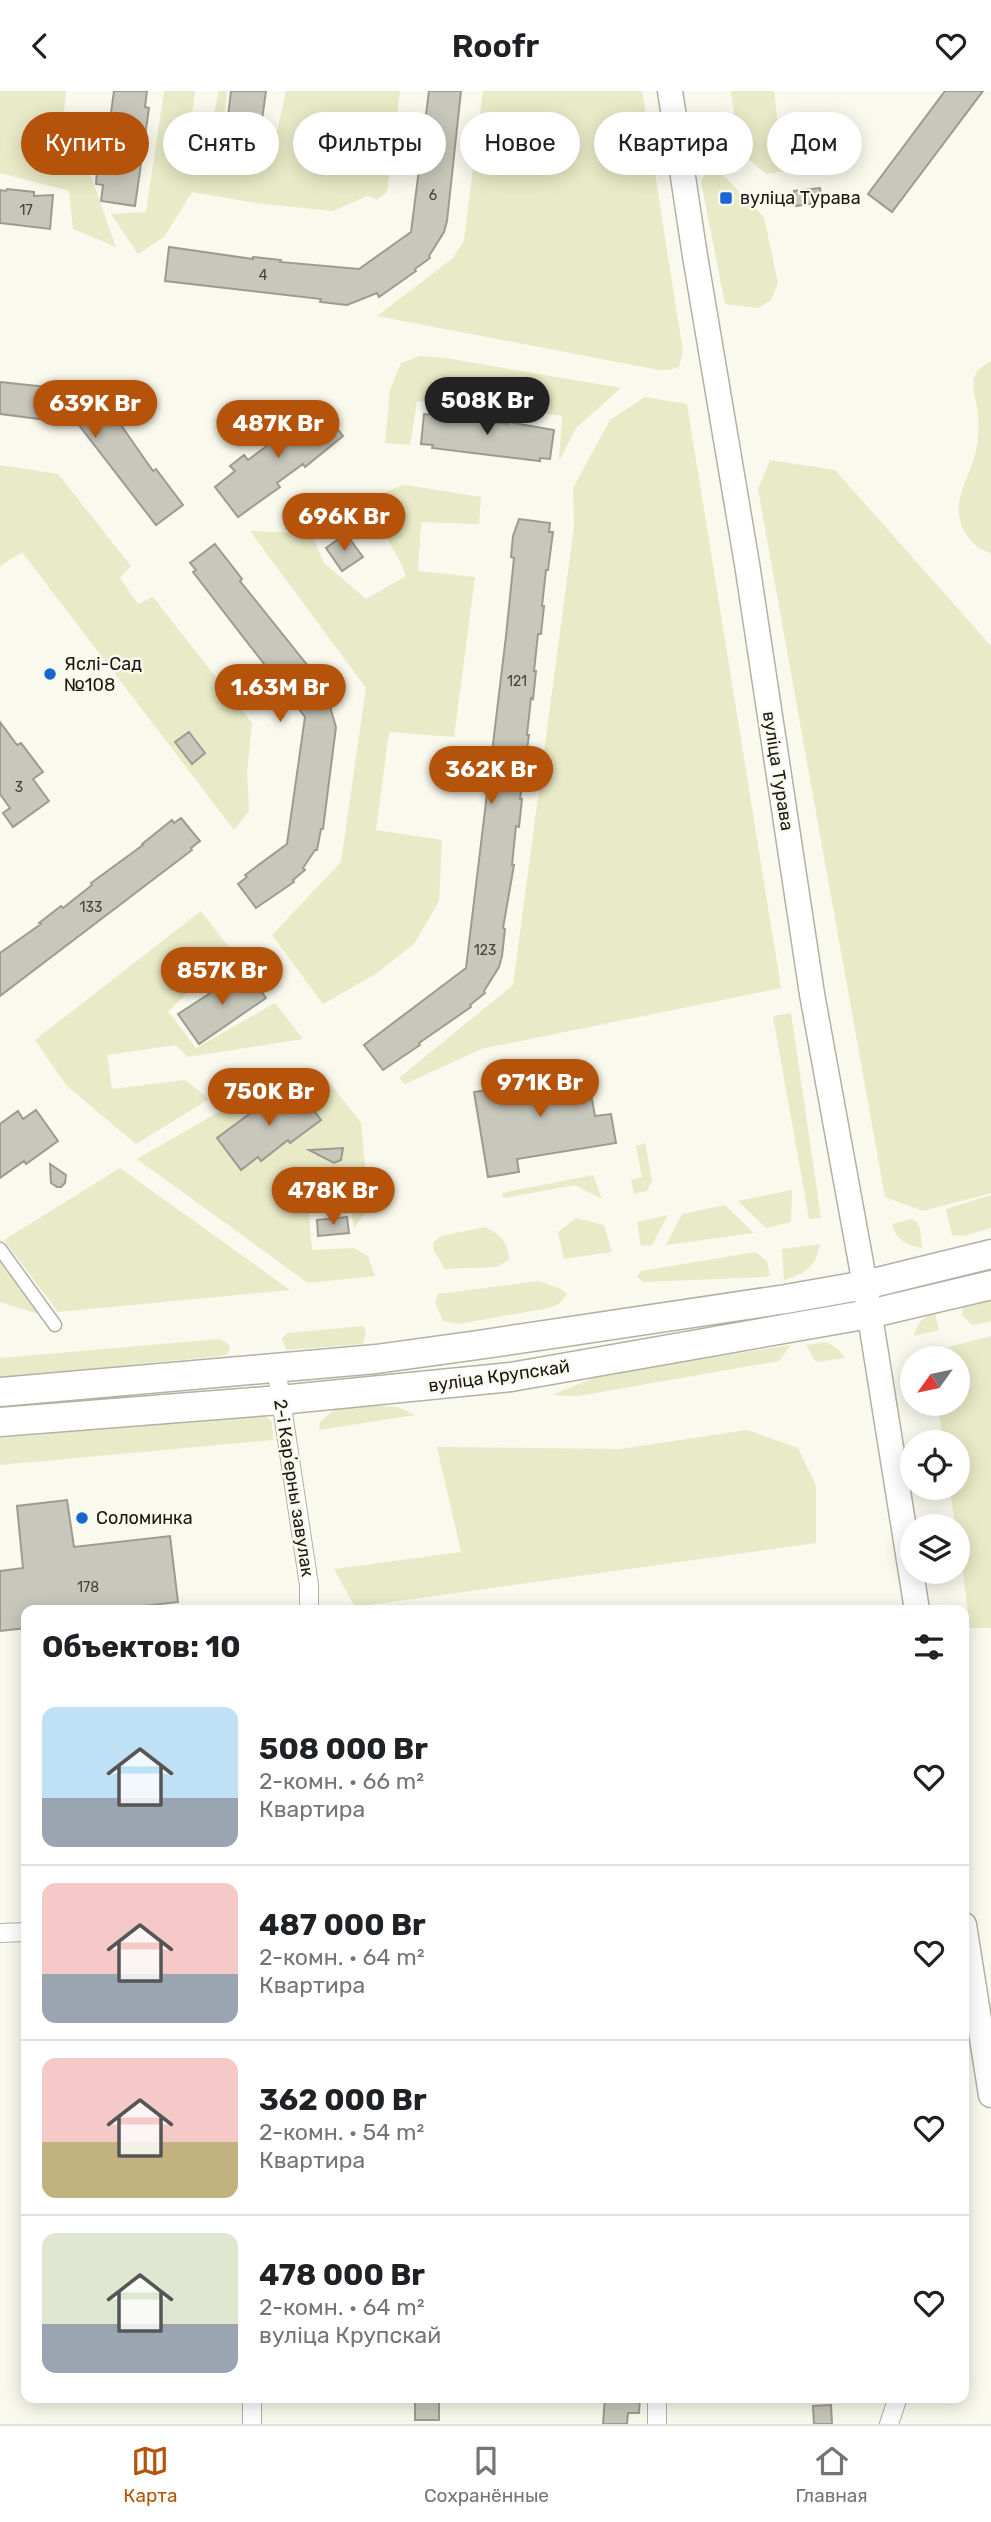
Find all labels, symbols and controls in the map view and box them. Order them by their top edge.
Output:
icon: back [21,27,59,65]
text: Roofr [452,27,539,65]
icon: heart [932,27,970,65]
chip: Купить [21,112,149,175]
chip: Снять [163,112,279,175]
chip: Фильтры [293,112,446,175]
chip: Новое [460,112,580,175]
chip: Квартира [594,112,753,175]
chip: Дом [767,112,862,175]
house number: 6 [429,187,437,204]
place label: вуліца Турава [740,187,861,209]
marker: вуліца Турава [718,190,734,206]
house number: 17 [19,202,33,219]
house number: 4 [259,267,268,284]
pin: 508K Br [422,377,552,437]
pin: 639K Br [30,381,160,440]
text: 508K Br [441,386,533,414]
text: 639K Br [49,389,141,417]
pin: 487K Br [213,401,343,460]
text: 487K Br [232,409,324,437]
pin: 696K Br [279,493,409,553]
text: 696K Br [298,502,390,530]
place label: Яслі-Сад №108 [64,653,142,696]
pin: 1.63M Br [208,665,352,724]
marker: Яслі-Сад №108 [42,666,58,682]
text: 1.63M Br [231,673,329,701]
house number: 121 [507,673,527,690]
street label: вуліца Турава [758,710,798,832]
pin: 362K Br [426,747,556,806]
text: 362K Br [445,755,537,783]
house number: 3 [15,779,23,796]
house number: 133 [80,899,102,916]
house number: 123 [474,942,496,959]
pin: 857K Br [157,947,287,1007]
text: 857K Br [177,956,267,984]
pin: 971K Br [475,1059,605,1119]
text: 971K Br [497,1068,583,1096]
pin: 750K Br [204,1069,334,1128]
text: 750K Br [224,1077,314,1105]
pin: 478K Br [268,1167,398,1227]
text: 478K Br [288,1176,378,1204]
north arrow [900,1346,970,1416]
map controls [900,1346,970,1584]
street label: вуліца Крупскай [427,1355,571,1397]
street label: 2-і Карʼерны завулак [269,1398,319,1579]
button: locate [900,1430,970,1500]
place label: Соломинка [96,1507,193,1529]
marker: Соломинка [74,1510,90,1526]
button: layers [900,1514,970,1584]
house number: 178 [77,1579,99,1596]
icon: filters [910,1628,948,1666]
text: Объектов: 10 [42,1629,241,1665]
text: 508 000 Br [259,1731,428,1767]
icon: home [98,1735,182,1819]
icon: heart [910,1758,948,1796]
text: 2-комн. · 66 m² [259,1767,424,1795]
text: Квартира [259,1795,365,1823]
text: 487 000 Br [259,1907,426,1943]
icon: home [98,1911,182,1995]
icon: heart [910,1934,948,1972]
text: 2-комн. · 64 m² [259,1943,425,1971]
text: Квартира [259,1971,365,1999]
text: 362 000 Br [259,2082,427,2118]
icon: home [98,2086,182,2170]
icon: heart [910,2109,948,2147]
text: 2-комн. · 54 m² [259,2118,424,2146]
text: Квартира [259,2146,365,2174]
text: 478 000 Br [259,2257,425,2293]
icon: home [98,2261,182,2345]
icon: heart [910,2284,948,2322]
text: 2-комн. · 64 m² [259,2293,425,2321]
text: вуліца Крупскай [259,2321,441,2349]
tab: Карта [123,2442,177,2507]
tab: Сохранённые [424,2442,549,2507]
tab: Главная [795,2442,868,2507]

